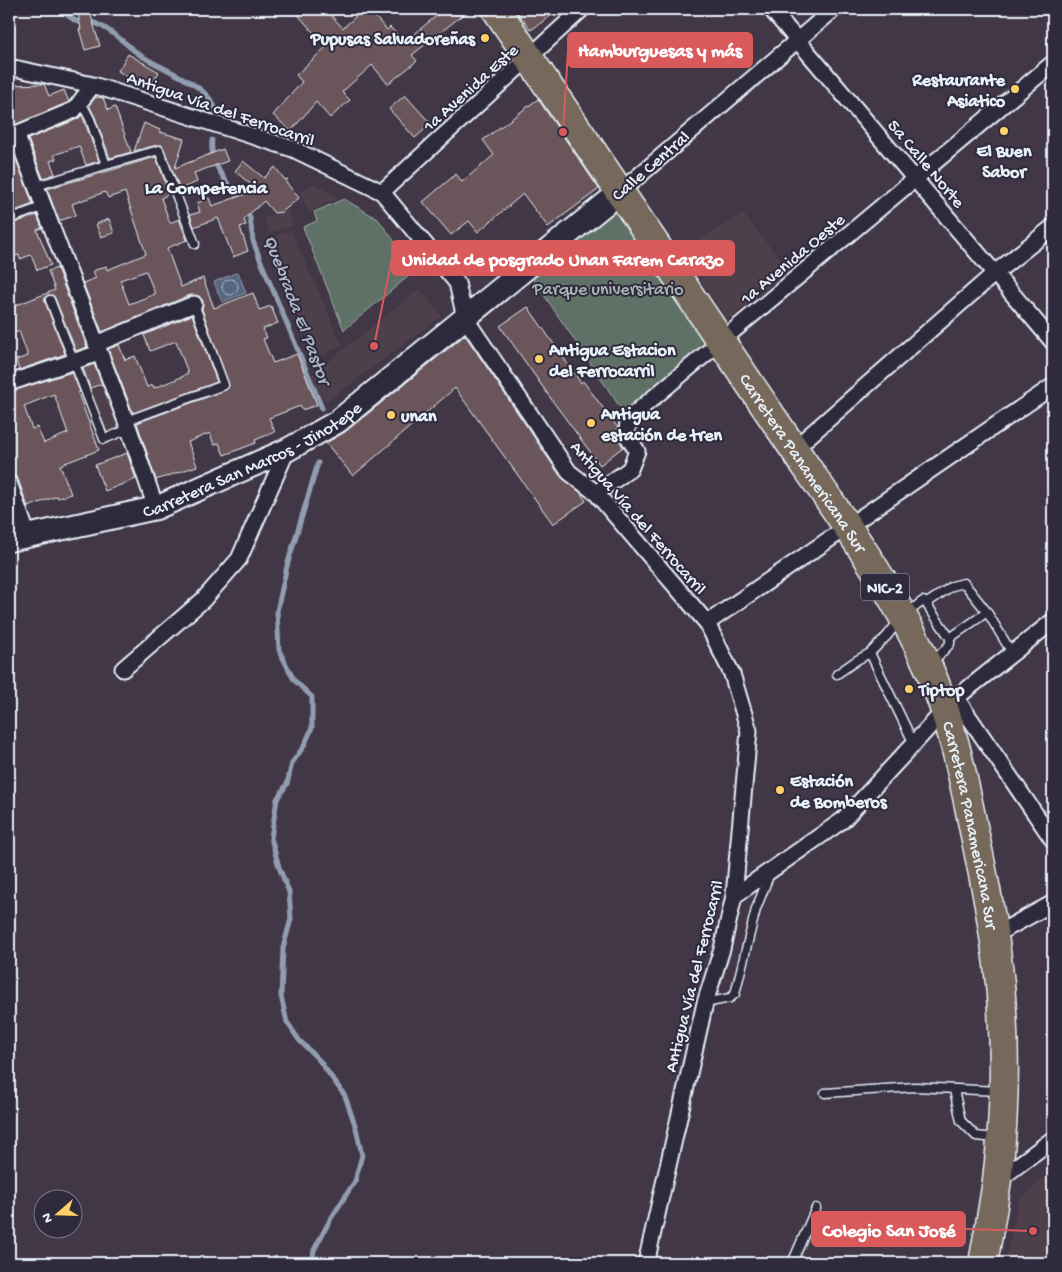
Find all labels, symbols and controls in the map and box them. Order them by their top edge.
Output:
place label: Pupusas Salvadoreñas [310,30,476,51]
marker: Pupusas Salvadoreñas [479,32,491,44]
callout: Hamburguesas y más [568,33,752,67]
street label: 1a Avenida Este [419,40,524,138]
text: Hamburguesas y más [578,41,743,64]
street label: Antigua Vía del Ferrocarril [124,68,317,152]
place label: Restaurante Asiatico [911,71,1006,113]
marker: Restaurante Asiatico [1009,83,1021,95]
street label: 5a Calle Norte [882,116,969,214]
marker: El Buen Sabor [998,125,1010,137]
street label: Calle Central [608,127,695,206]
place label: El Buen Sabor [977,142,1032,184]
district label: La Competencia [145,178,269,201]
street label: 1a Avenida Oeste [736,210,851,310]
water label: Quebrada El Pastor [257,232,336,392]
callout: Unidad de posgrado Unan Farem Carazo [392,241,734,275]
text: Unidad de posgrado Unan Farem Carazo [402,250,724,273]
park label: Parque universitario [531,280,684,301]
place label: Antigua Estacion del Ferrocarril [548,341,676,383]
marker: Antigua Estacion del Ferrocarril [533,353,545,365]
street label: Carretera Panamericana Sur [733,370,871,559]
street label: Carretera San Marcos - Jinotepe [141,398,367,524]
place label: Antigua estación de tren [600,405,723,447]
place label: unan [401,407,437,428]
marker: unan [385,409,397,421]
marker: Antigua estación de tren [585,417,597,429]
street label: Antigua Vía del Ferrocarril [565,437,710,600]
road number: NIC-2 [861,574,909,600]
place label: Tiptop [917,681,964,702]
marker: Tiptop [903,683,915,695]
street label: Carretera Panamericana Sur [936,719,1001,933]
place label: Estación de Bomberos [790,772,888,814]
marker: Estación de Bomberos [774,784,786,796]
street label: Antigua Vía del Ferrocarril [661,879,729,1075]
north arrow [32,1190,82,1240]
text: N [39,1210,58,1225]
callout: Colegio San José [812,1212,965,1246]
text: Colegio San José [821,1221,957,1244]

